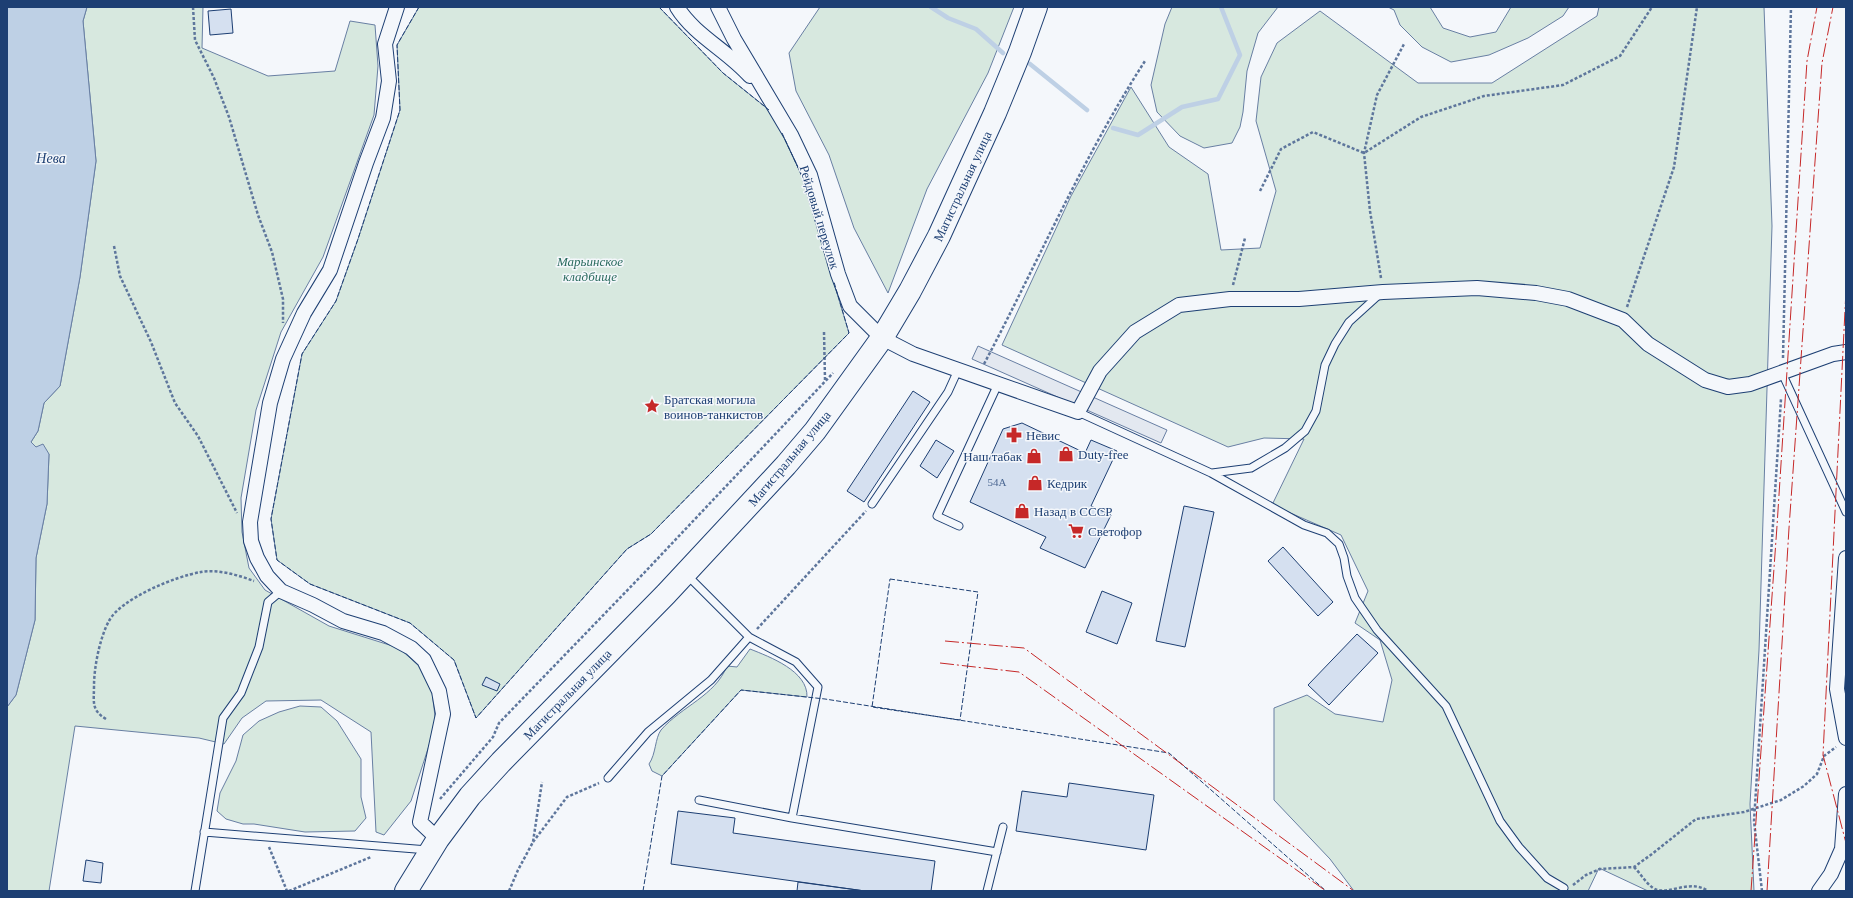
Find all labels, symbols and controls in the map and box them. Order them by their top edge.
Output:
street label: Магистральная улица [930,128,995,244]
water label: Нева [35,151,66,166]
street label: Рейдовый переулок [797,163,843,272]
park label: Марьинское кладбище [556,254,623,284]
place label: Братская могила воинов-танкистов [664,392,763,422]
place icon: Братская могила воинов-танкистов [643,397,661,415]
street label: Магистральная улица [745,407,834,509]
pharmacy icon: Невис [1005,426,1023,444]
place label: Невис [1026,428,1060,443]
shop icon: Duty-free [1057,445,1075,463]
shop icon: Наш табак [1025,447,1043,465]
place label: Duty-free [1078,447,1129,462]
place label: Наш табак [963,449,1023,464]
shop icon: Кедрик [1026,474,1044,492]
house number: 54А [988,476,1007,488]
place label: Кедрик [1047,476,1088,491]
shop icon: Назад в СССР [1013,502,1031,520]
place label: Назад в СССР [1034,504,1113,519]
supermarket icon: Светофор [1067,522,1085,540]
place label: Светофор [1088,524,1142,539]
street label: Магистральная улица [520,646,615,743]

